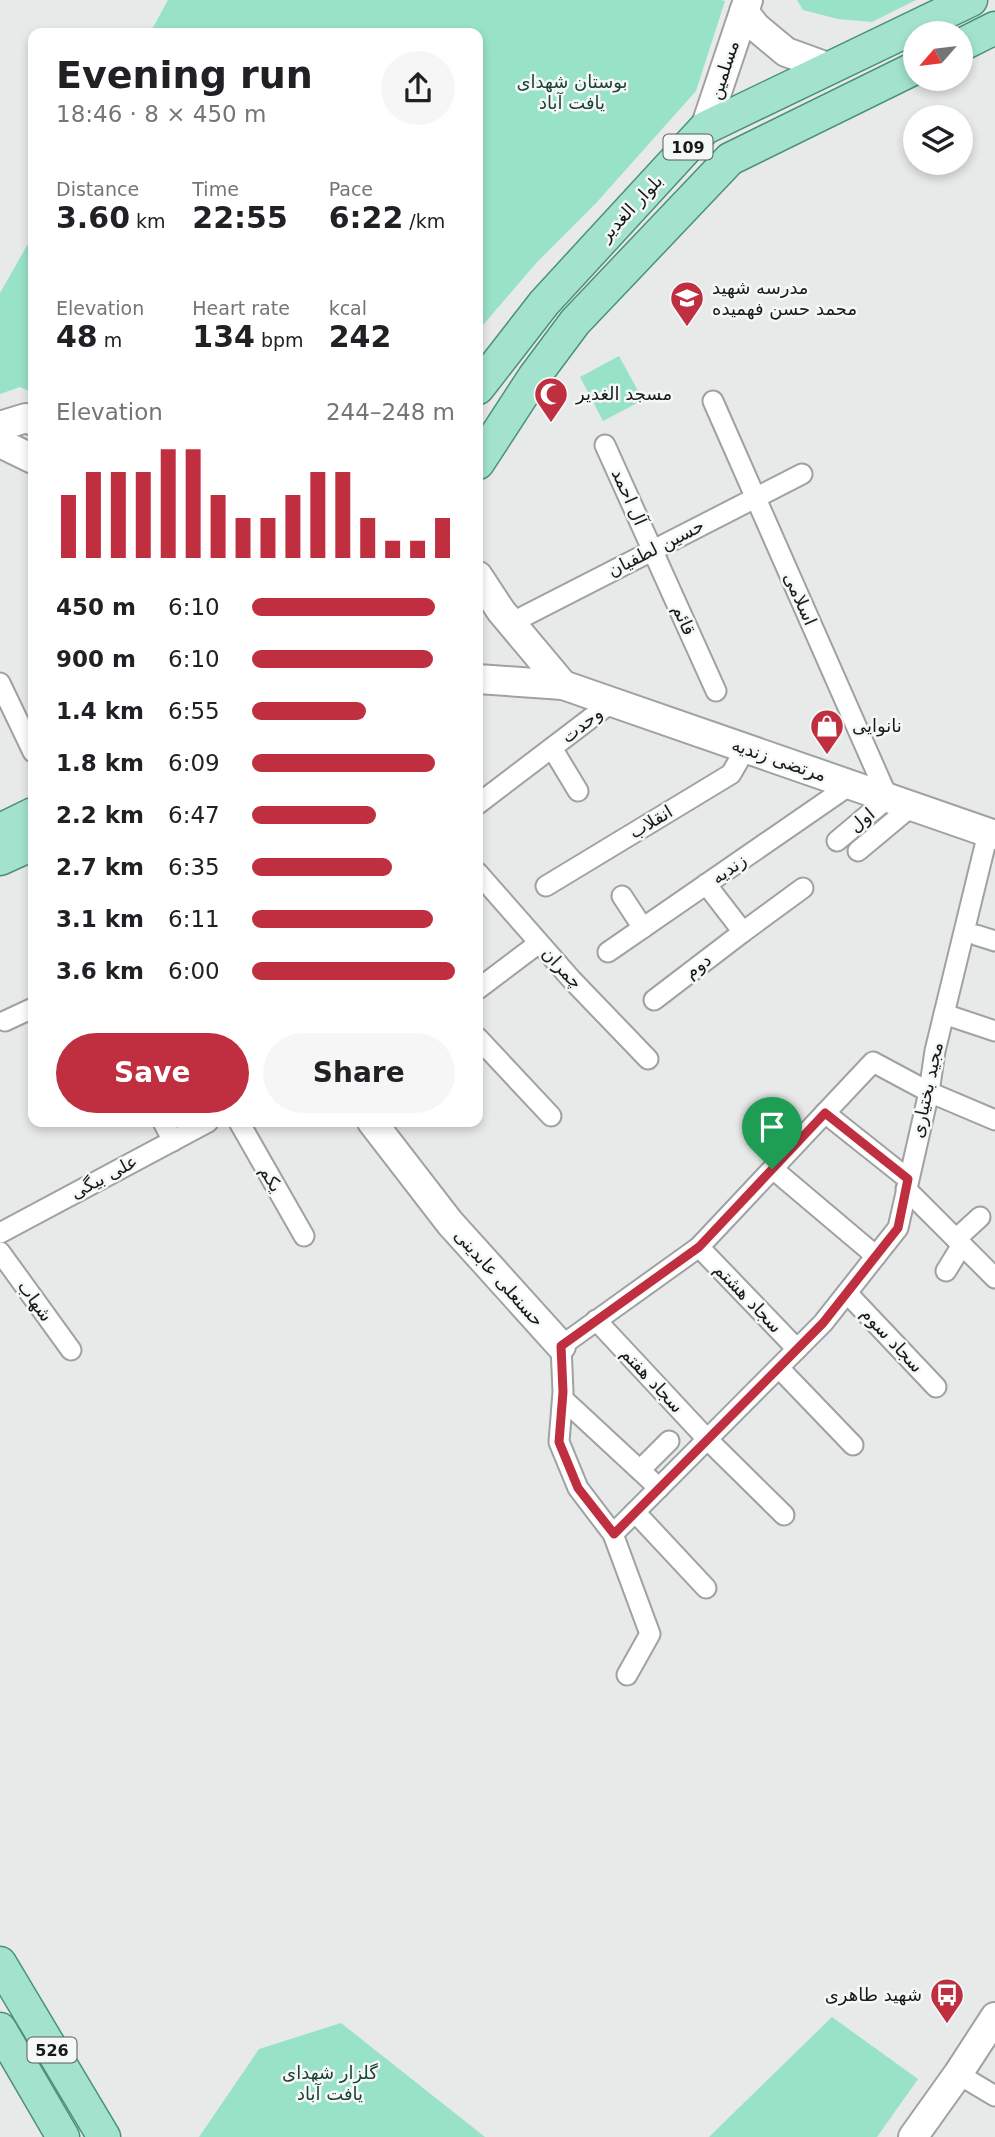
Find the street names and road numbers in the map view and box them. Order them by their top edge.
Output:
street label: مسلمین [704,37,744,103]
road number: 109 [664,134,712,160]
street label: بلوار الغدیر [594,170,667,247]
street label: آل احمد [608,465,653,529]
street label: حسین لطفیان [604,514,708,582]
street label: اسلامی [780,569,821,628]
street label: قائم [668,601,700,639]
street label: وحدت [557,702,607,748]
street label: مرتضی زندیه [729,734,829,786]
street label: انقلاب [625,801,676,843]
street label: اول [845,803,879,837]
street label: زندیه [707,849,750,888]
street label: چمران [537,942,587,994]
street label: دوم [680,949,716,983]
street label: مجید بختیاری [906,1040,947,1140]
street label: علی بیگی [67,1150,141,1203]
street label: یکم [255,1162,287,1196]
street label: حسنعلی عابدینی [450,1225,549,1331]
street label: سجاد هشتم [709,1258,787,1338]
street label: شهاب [13,1276,57,1326]
street label: سجاد سوم [856,1303,928,1377]
street label: سجاد هفتم [616,1343,688,1417]
road number: 526 [28,2038,76,2062]

